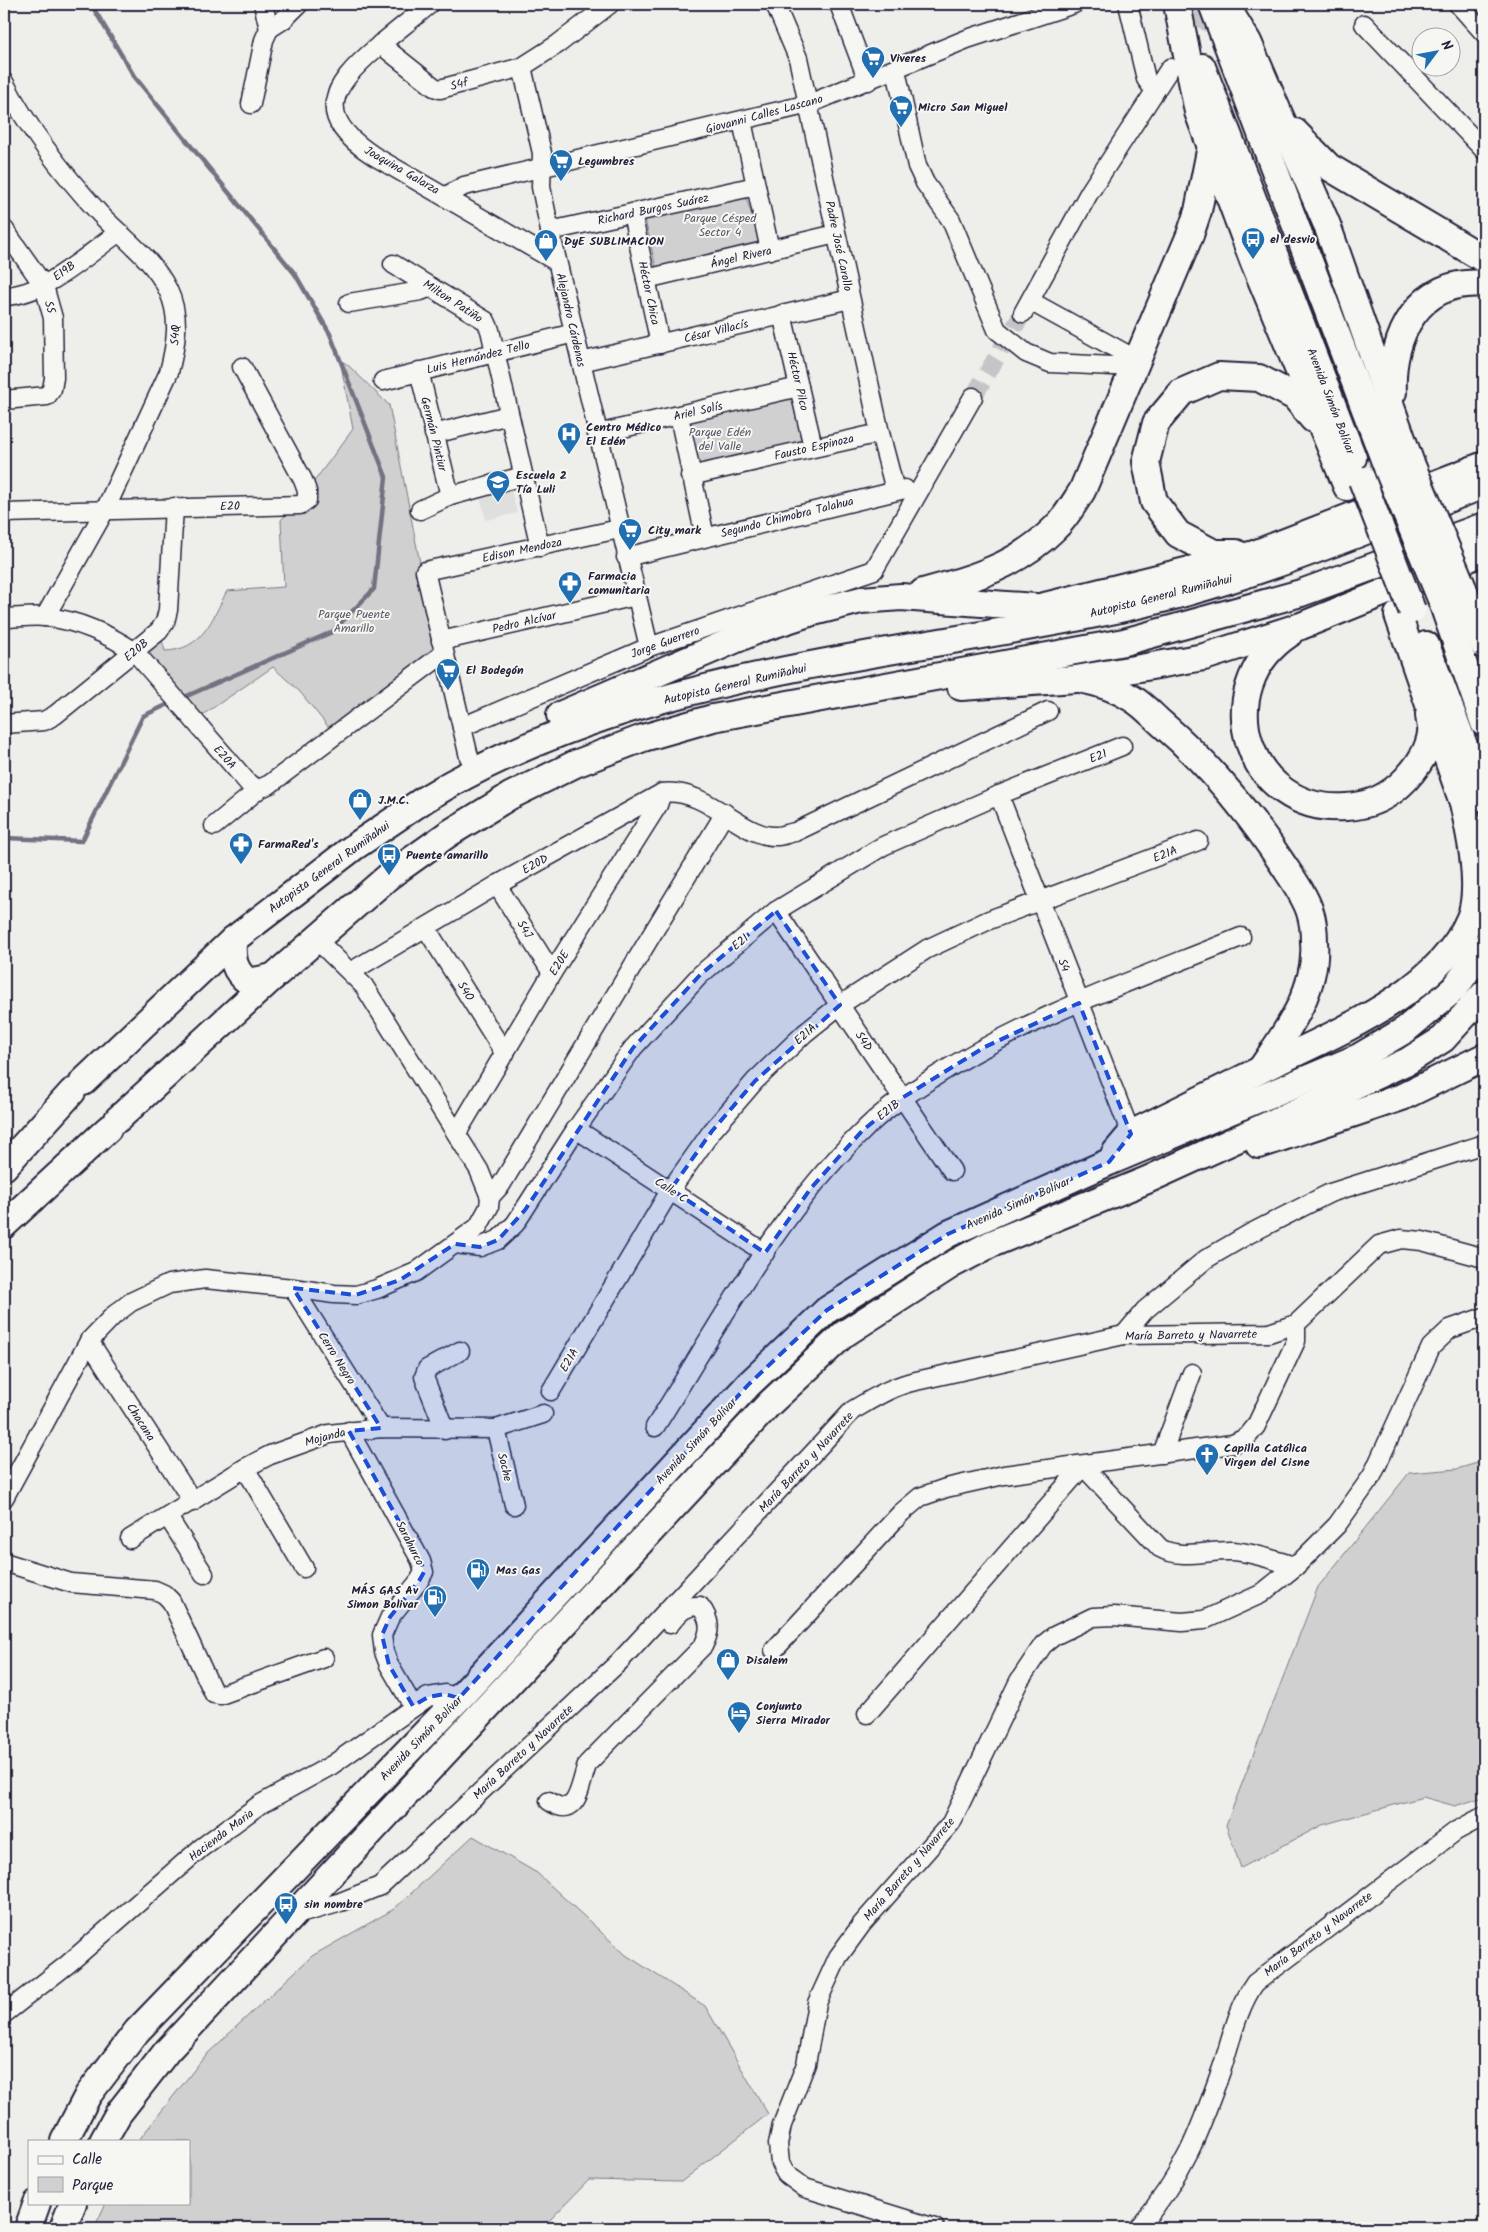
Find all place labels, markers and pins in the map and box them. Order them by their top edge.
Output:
supermarket icon: Viveres [860,45,886,79]
place label: Viveres [890,49,927,68]
supermarket icon: Micro San Miguel [888,94,914,128]
place label: Micro San Miguel [918,98,1008,117]
supermarket icon: Legumbres [548,148,574,182]
place label: Legumbres [578,152,635,171]
bus stop icon: el desvio [1240,226,1266,260]
shop icon: DyE SUBLIMACION [533,228,559,262]
place label: el desvio [1270,230,1316,249]
place label: DyE SUBLIMACION [564,232,664,251]
place label: Centro Médico El Edén [586,418,662,451]
hospital icon: Centro Médico El Edén [556,421,582,455]
place label: Escuela 2 Tía Luli [516,466,567,499]
school or university icon: Escuela 2 Tía Luli [485,469,511,503]
supermarket icon: City mark [617,517,643,551]
place label: City mark [648,521,702,540]
place label: Farmacia comunitaria [588,567,650,600]
pharmacy icon: Farmacia comunitaria [557,570,583,604]
supermarket icon: El Bodegón [435,657,461,691]
place label: El Bodegón [466,661,524,680]
shop icon: J.M.C. [347,787,373,821]
place label: J.M.C. [378,791,409,810]
pharmacy icon: FarmaRed's [228,831,254,865]
place label: FarmaRed's [258,835,319,854]
bus stop icon: Puente amarillo [376,842,402,876]
place label: Puente amarillo [406,846,489,865]
place label: Capilla Católica Virgen del Cisne [1224,1439,1310,1472]
church icon: Capilla Católica Virgen del Cisne [1194,1442,1220,1476]
fuel station icon: Mas Gas [465,1557,491,1591]
place label: Mas Gas [496,1561,541,1580]
place label: MÁS GAS Av Simon Bolivar [347,1581,419,1614]
fuel station icon: MÁS GAS Av Simon Bolivar [422,1584,448,1618]
shop icon: Disalem [715,1647,741,1681]
place label: Disalem [746,1651,788,1670]
place label: Conjunto Sierra Mirador [756,1697,831,1730]
hotel icon: Conjunto Sierra Mirador [726,1700,752,1734]
bus stop icon: sin nombre [273,1891,299,1925]
place label: sin nombre [304,1895,363,1914]

